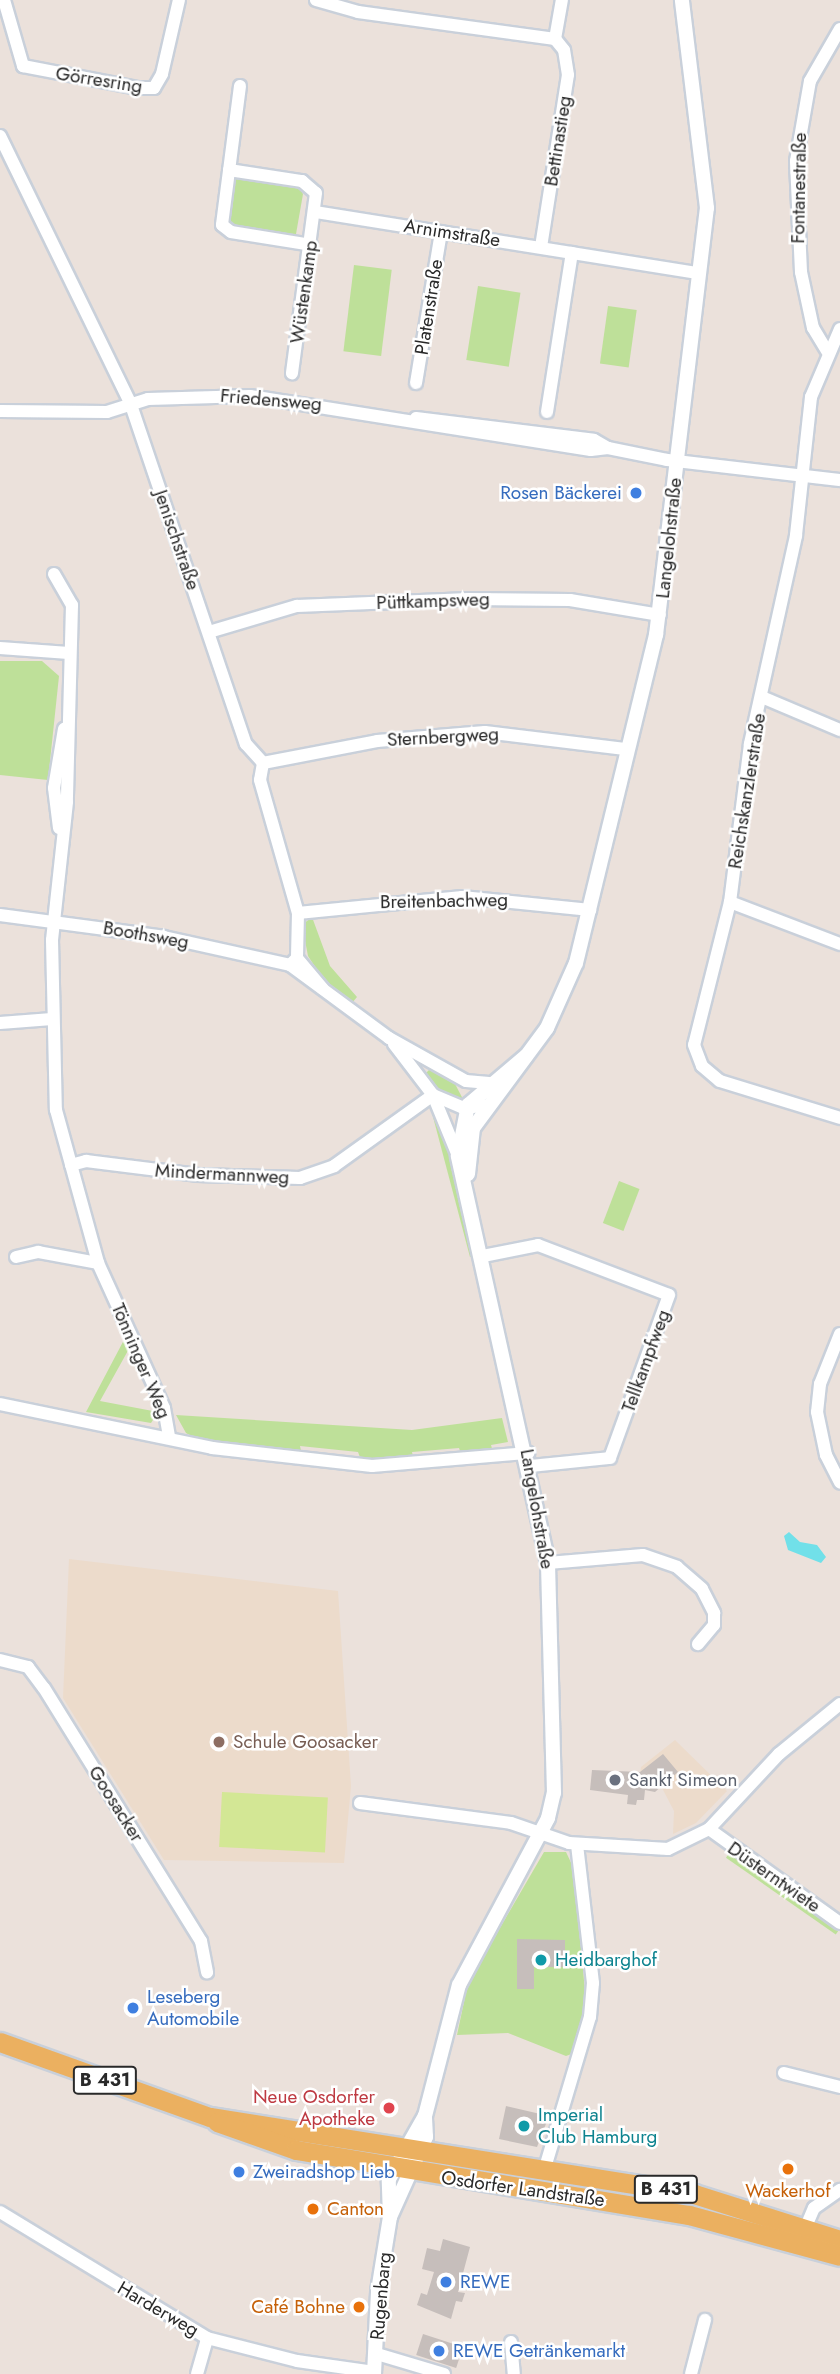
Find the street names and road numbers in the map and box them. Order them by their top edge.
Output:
street label: Görresring [54,62,144,98]
street label: Bettinastieg [540,94,576,188]
street label: Fontanestraße [787,132,811,244]
street label: Arnimstraße [402,214,502,252]
street label: Wüstenkamp [285,239,323,345]
street label: Platenstraße [410,257,448,357]
street label: Friedensweg [219,384,323,416]
street label: Langelohstraße [651,476,687,600]
street label: Jenischstraße [149,487,205,593]
street label: Püttkampsweg [376,588,490,614]
street label: Reichskanzlerstraße [723,712,771,870]
street label: Sternbergweg [386,723,500,751]
street label: Breitenbachweg [380,888,508,914]
street label: Boothsweg [101,916,191,954]
street label: Mindermannweg [154,1159,290,1189]
street label: Tönninger Weg [106,1300,176,1422]
street label: Tellkampfweg [617,1307,675,1415]
street label: Langelohstraße [515,1447,559,1571]
street label: Goosacker [84,1762,148,1846]
street label: Düsterntwiete [723,1837,825,1917]
road number: B 431 [72,2066,138,2094]
street label: Osdorfer Landstraße [440,2166,606,2212]
road number: B 431 [633,2174,699,2204]
street label: Rugenbarg [366,2251,396,2341]
street label: Harderweg [113,2277,203,2341]

